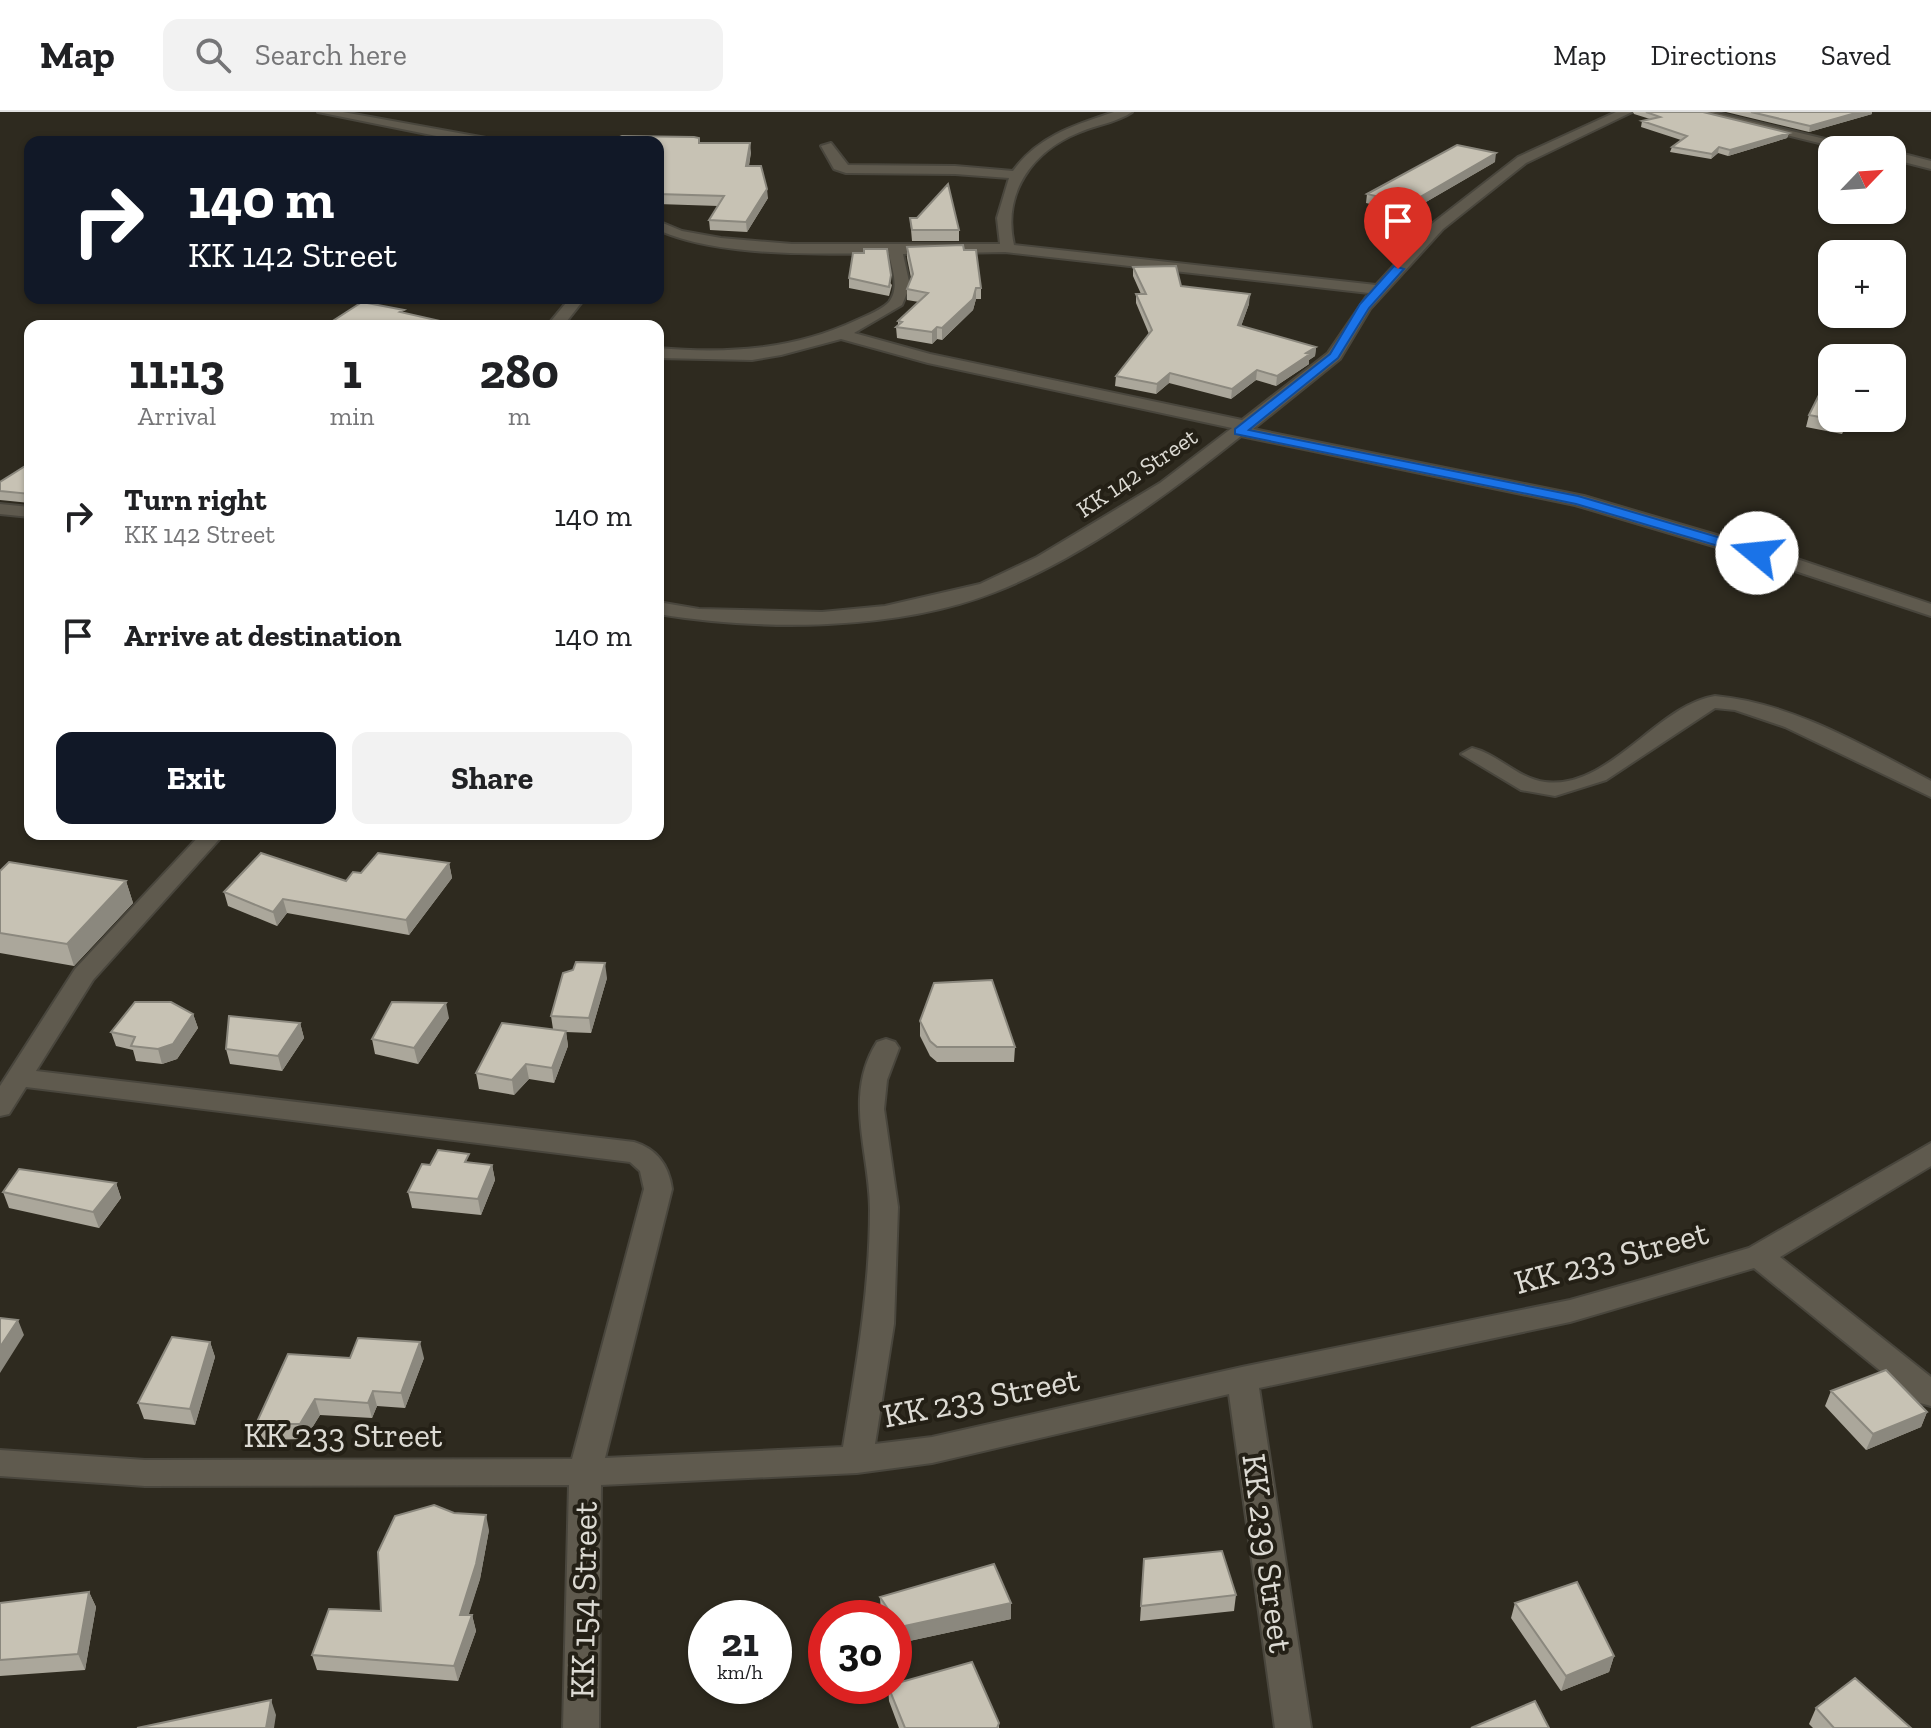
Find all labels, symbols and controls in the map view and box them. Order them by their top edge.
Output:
search box [163,19,723,91]
text: Map [40,32,115,78]
icon: search [191,33,235,77]
text: Search here [255,37,407,73]
text: Map [1553,39,1606,72]
text: Directions [1650,39,1777,72]
text: Saved [1821,39,1891,72]
north arrow [1818,136,1906,224]
map controls [1818,136,1906,432]
text: 140 m [188,165,334,232]
icon: right [56,168,160,272]
pin [1364,187,1432,269]
icon: arrive [1376,199,1420,243]
text: KK 142 Street [188,233,397,276]
button: + [1818,240,1906,328]
text: 11:13 [129,343,225,400]
text: 1 [342,343,362,400]
text: 280 [480,343,559,400]
button: − [1818,344,1906,432]
text: Arrival [138,400,216,432]
text: min [330,400,374,432]
text: m [508,400,530,432]
street label: KK 142 Street [1071,422,1203,524]
text: Turn right [124,482,266,518]
icon: right [56,494,100,538]
text: 140 m [554,498,632,534]
position arrow [1715,511,1799,595]
text: KK 142 Street [124,518,275,550]
icon: arrive [56,614,100,658]
text: Arrive at destination [124,618,401,654]
text: 140 m [554,618,632,654]
button: Exit [56,732,336,824]
button: Share [352,732,632,824]
street label: KK 233 Street [1510,1212,1713,1303]
street label: KK 233 Street [880,1358,1083,1437]
street label: KK 233 Street [243,1415,443,1456]
street label: KK 239 Street [1233,1451,1302,1656]
street label: KK 154 Street [561,1501,606,1699]
speed limit sign: 30 [808,1600,912,1704]
text: 21 [721,1618,759,1666]
text: km/h [717,1660,763,1684]

